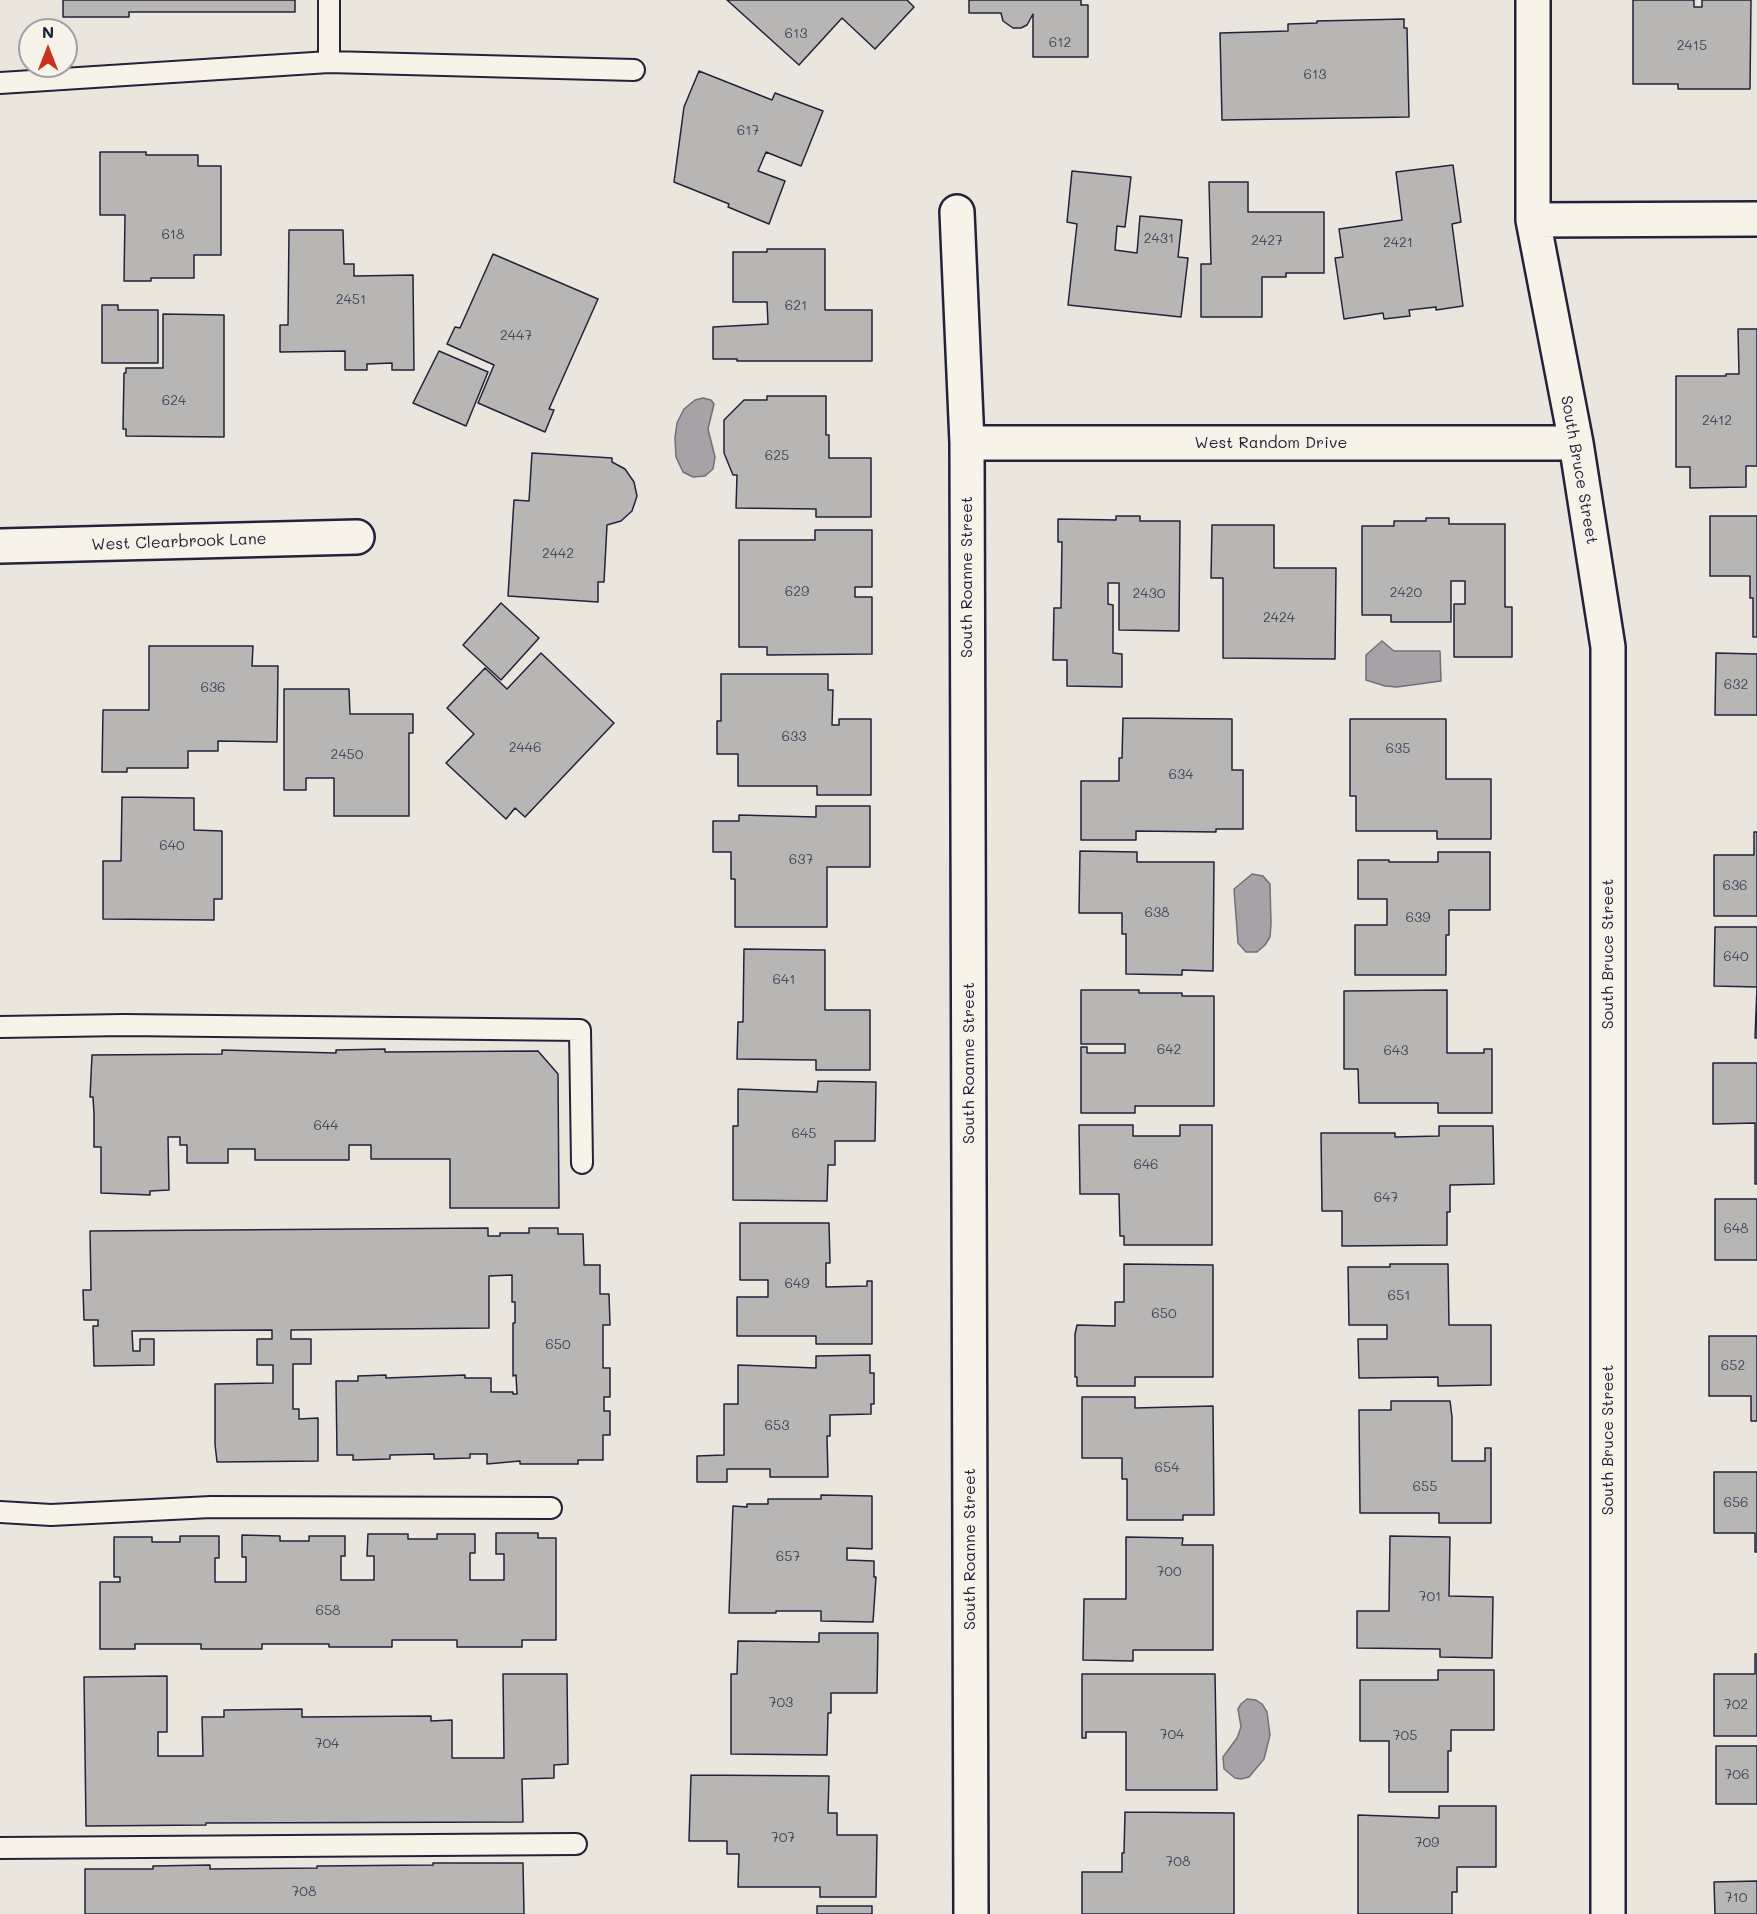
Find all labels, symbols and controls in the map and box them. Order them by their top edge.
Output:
north arrow [18,18,78,78]
text: N [42,21,54,42]
house number: 613 [785,26,807,42]
house number: 612 [1049,35,1071,51]
house number: 2415 [1677,38,1707,54]
house number: 613 [1304,67,1326,83]
house number: 617 [737,123,759,139]
house number: 618 [161,227,185,243]
house number: 2431 [1144,231,1174,247]
house number: 2427 [1251,233,1283,249]
house number: 2421 [1383,235,1413,251]
house number: 2451 [336,292,366,308]
house number: 621 [785,298,807,314]
house number: 2447 [500,328,532,344]
house number: 624 [162,393,186,409]
street label: South Bruce Street [1556,394,1602,546]
house number: 2412 [1702,413,1732,429]
street label: West Random Drive [1195,433,1347,453]
house number: 625 [765,448,789,464]
street label: South Roanne Street [957,496,977,658]
street label: West Clearbrook Lane [91,529,267,555]
house number: 2442 [542,546,574,562]
house number: 629 [785,584,809,600]
house number: 2420 [1390,585,1422,601]
house number: 2430 [1133,586,1165,602]
house number: 2424 [1263,610,1295,626]
house number: 632 [1724,677,1748,693]
house number: 636 [200,680,226,696]
house number: 633 [782,729,806,745]
house number: 2446 [509,740,541,756]
house number: 635 [1386,741,1410,757]
house number: 2450 [331,747,363,763]
house number: 634 [1169,767,1193,783]
house number: 640 [159,838,185,854]
house number: 637 [789,852,813,868]
house number: 636 [1722,878,1748,894]
street label: South Bruce Street [1598,879,1618,1029]
house number: 638 [1144,905,1170,921]
house number: 639 [1406,910,1430,926]
house number: 640 [1723,949,1749,965]
house number: 641 [773,972,795,988]
street label: South Roanne Street [959,982,979,1144]
house number: 642 [1157,1042,1181,1058]
house number: 643 [1384,1043,1408,1059]
house number: 644 [314,1118,338,1134]
house number: 645 [792,1126,816,1142]
house number: 646 [1133,1157,1159,1173]
house number: 647 [1374,1190,1398,1206]
house number: 648 [1723,1221,1749,1237]
house number: 649 [785,1276,809,1292]
house number: 651 [1388,1288,1410,1304]
house number: 650 [1151,1306,1177,1322]
house number: 650 [545,1337,571,1353]
house number: 652 [1721,1358,1745,1374]
street label: South Bruce Street [1598,1365,1618,1515]
house number: 653 [765,1418,789,1434]
house number: 654 [1155,1460,1179,1476]
street label: South Roanne Street [960,1468,980,1630]
house number: 655 [1413,1479,1437,1495]
house number: 656 [1723,1495,1749,1511]
house number: 657 [776,1549,800,1565]
house number: 700 [1156,1564,1182,1580]
house number: 701 [1419,1589,1441,1605]
house number: 658 [315,1603,341,1619]
house number: 703 [769,1695,793,1711]
house number: 702 [1724,1697,1748,1713]
house number: 704 [1160,1727,1184,1743]
house number: 705 [1393,1728,1417,1744]
house number: 704 [315,1736,339,1752]
house number: 706 [1725,1767,1749,1783]
house number: 707 [771,1830,795,1846]
house number: 709 [1415,1835,1439,1851]
house number: 708 [1166,1854,1190,1870]
house number: 708 [292,1884,316,1900]
house number: 710 [1725,1890,1747,1906]

